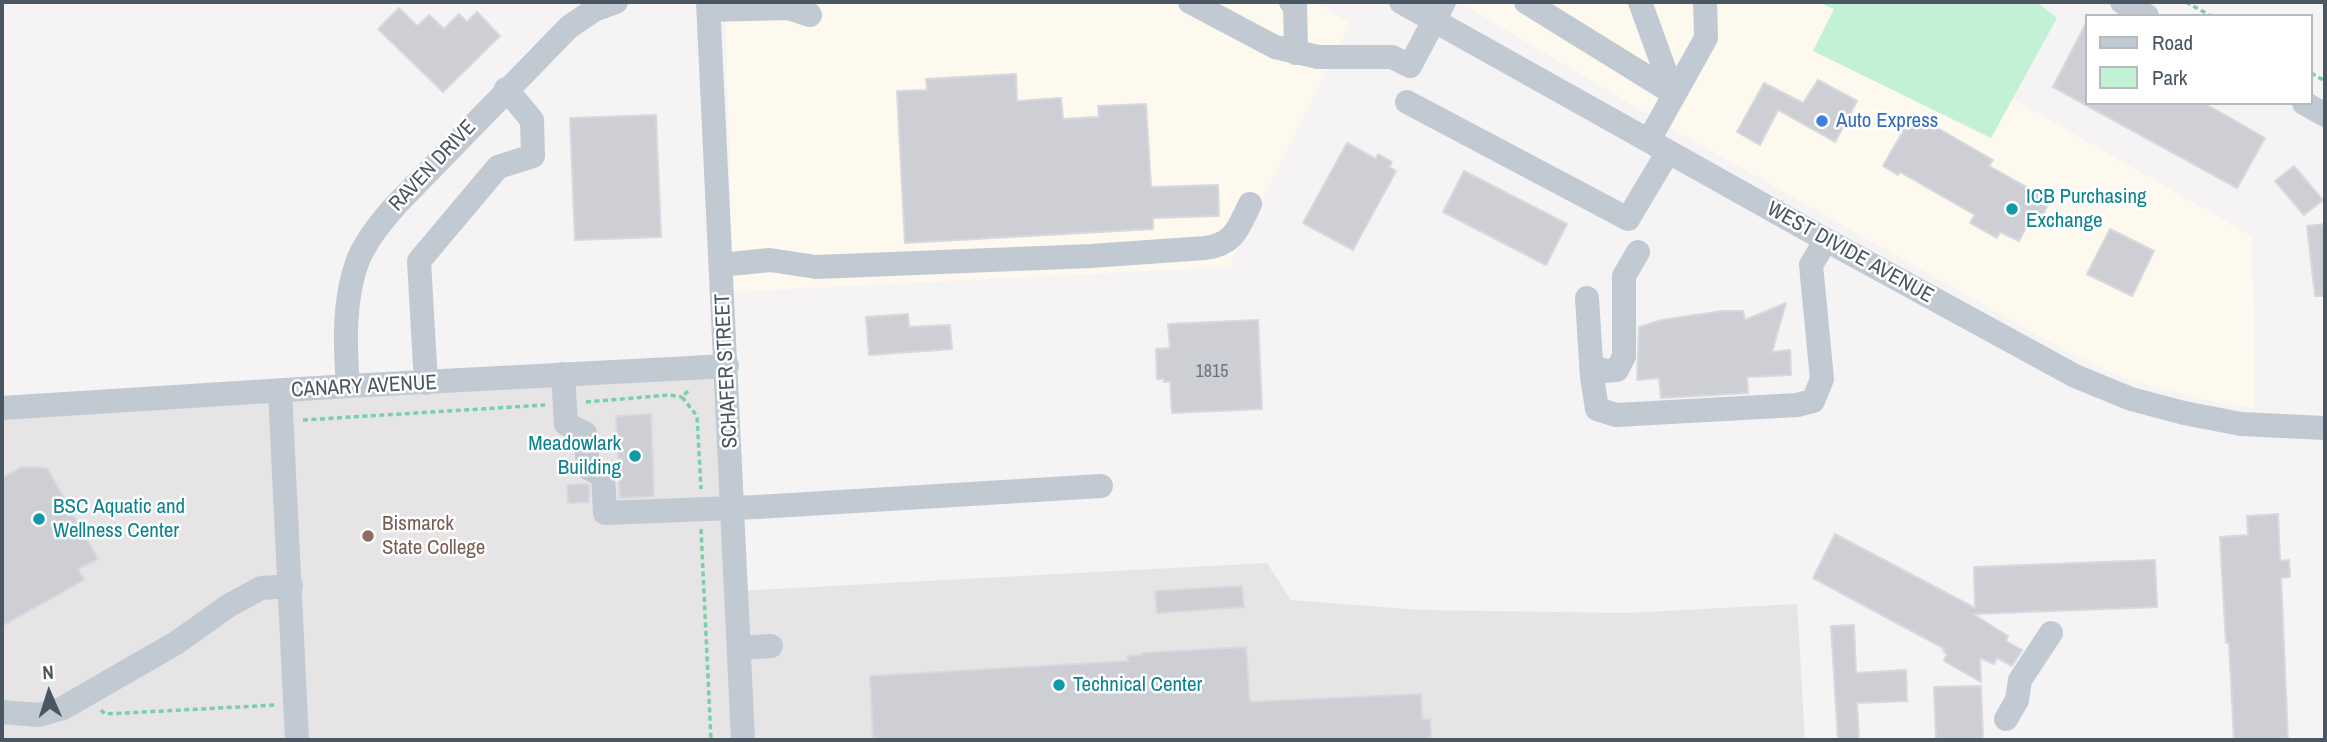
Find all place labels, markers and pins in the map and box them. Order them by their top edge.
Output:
place label: Auto Express [1836,108,1938,134]
marker: Auto Express [1814,113,1830,129]
place label: ICB Purchasing Exchange [2026,184,2147,234]
marker: ICB Purchasing Exchange [2004,201,2020,217]
place label: Meadowlark Building [528,431,621,481]
marker: Meadowlark Building [627,448,643,464]
place label: BSC Aquatic and Wellness Center [53,494,185,544]
marker: BSC Aquatic and Wellness Center [31,511,47,527]
place label: Bismarck State College [382,511,485,561]
marker: Bismarck State College [360,528,376,544]
place label: Technical Center [1073,672,1202,698]
marker: Technical Center [1051,677,1067,693]

